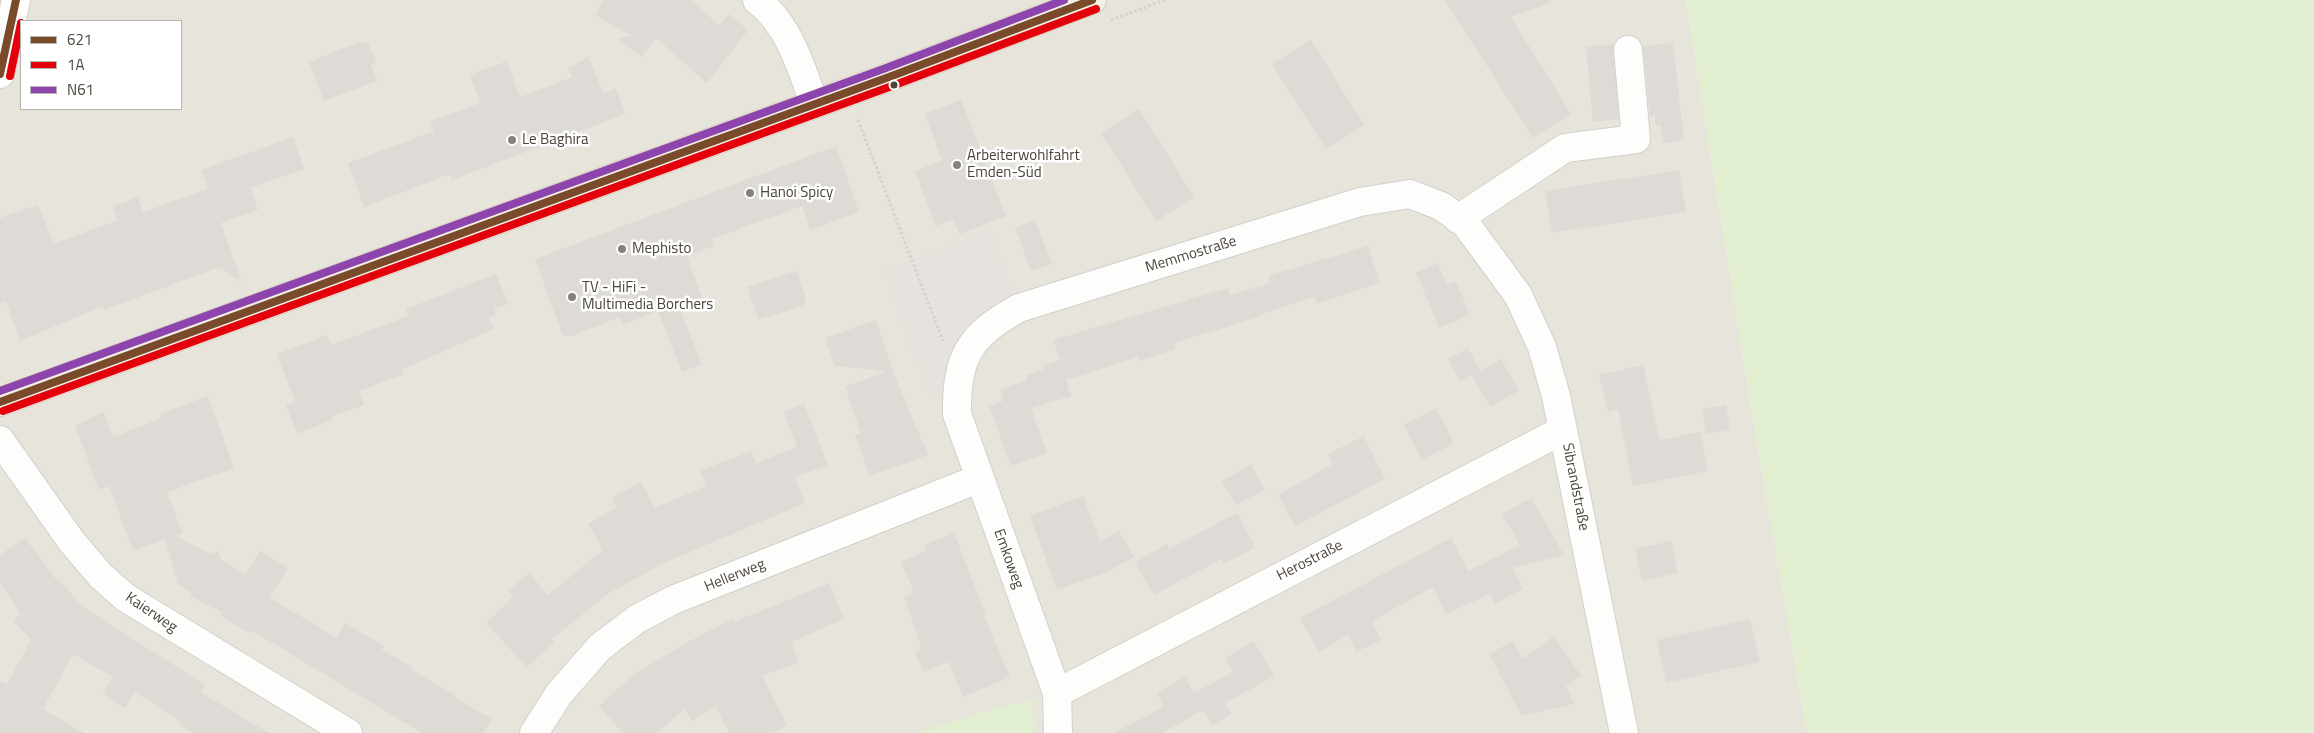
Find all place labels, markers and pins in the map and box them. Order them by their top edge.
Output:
unlabelled marker [889,80,899,90]
place label: Le Baghira [522,131,588,149]
marker: Le Baghira [506,134,518,146]
place label: Arbeiterwohlfahrt Emden-Süd [967,147,1080,182]
marker: Arbeiterwohlfahrt Emden-Süd [951,159,963,171]
place label: Hanoi Spicy [760,184,833,202]
marker: Hanoi Spicy [744,187,756,199]
place label: Mephisto [632,240,692,258]
marker: Mephisto [616,243,628,255]
place label: TV - HiFi - Multimedia Borchers [582,279,713,314]
marker: TV - HiFi - Multimedia Borchers [566,291,578,303]

